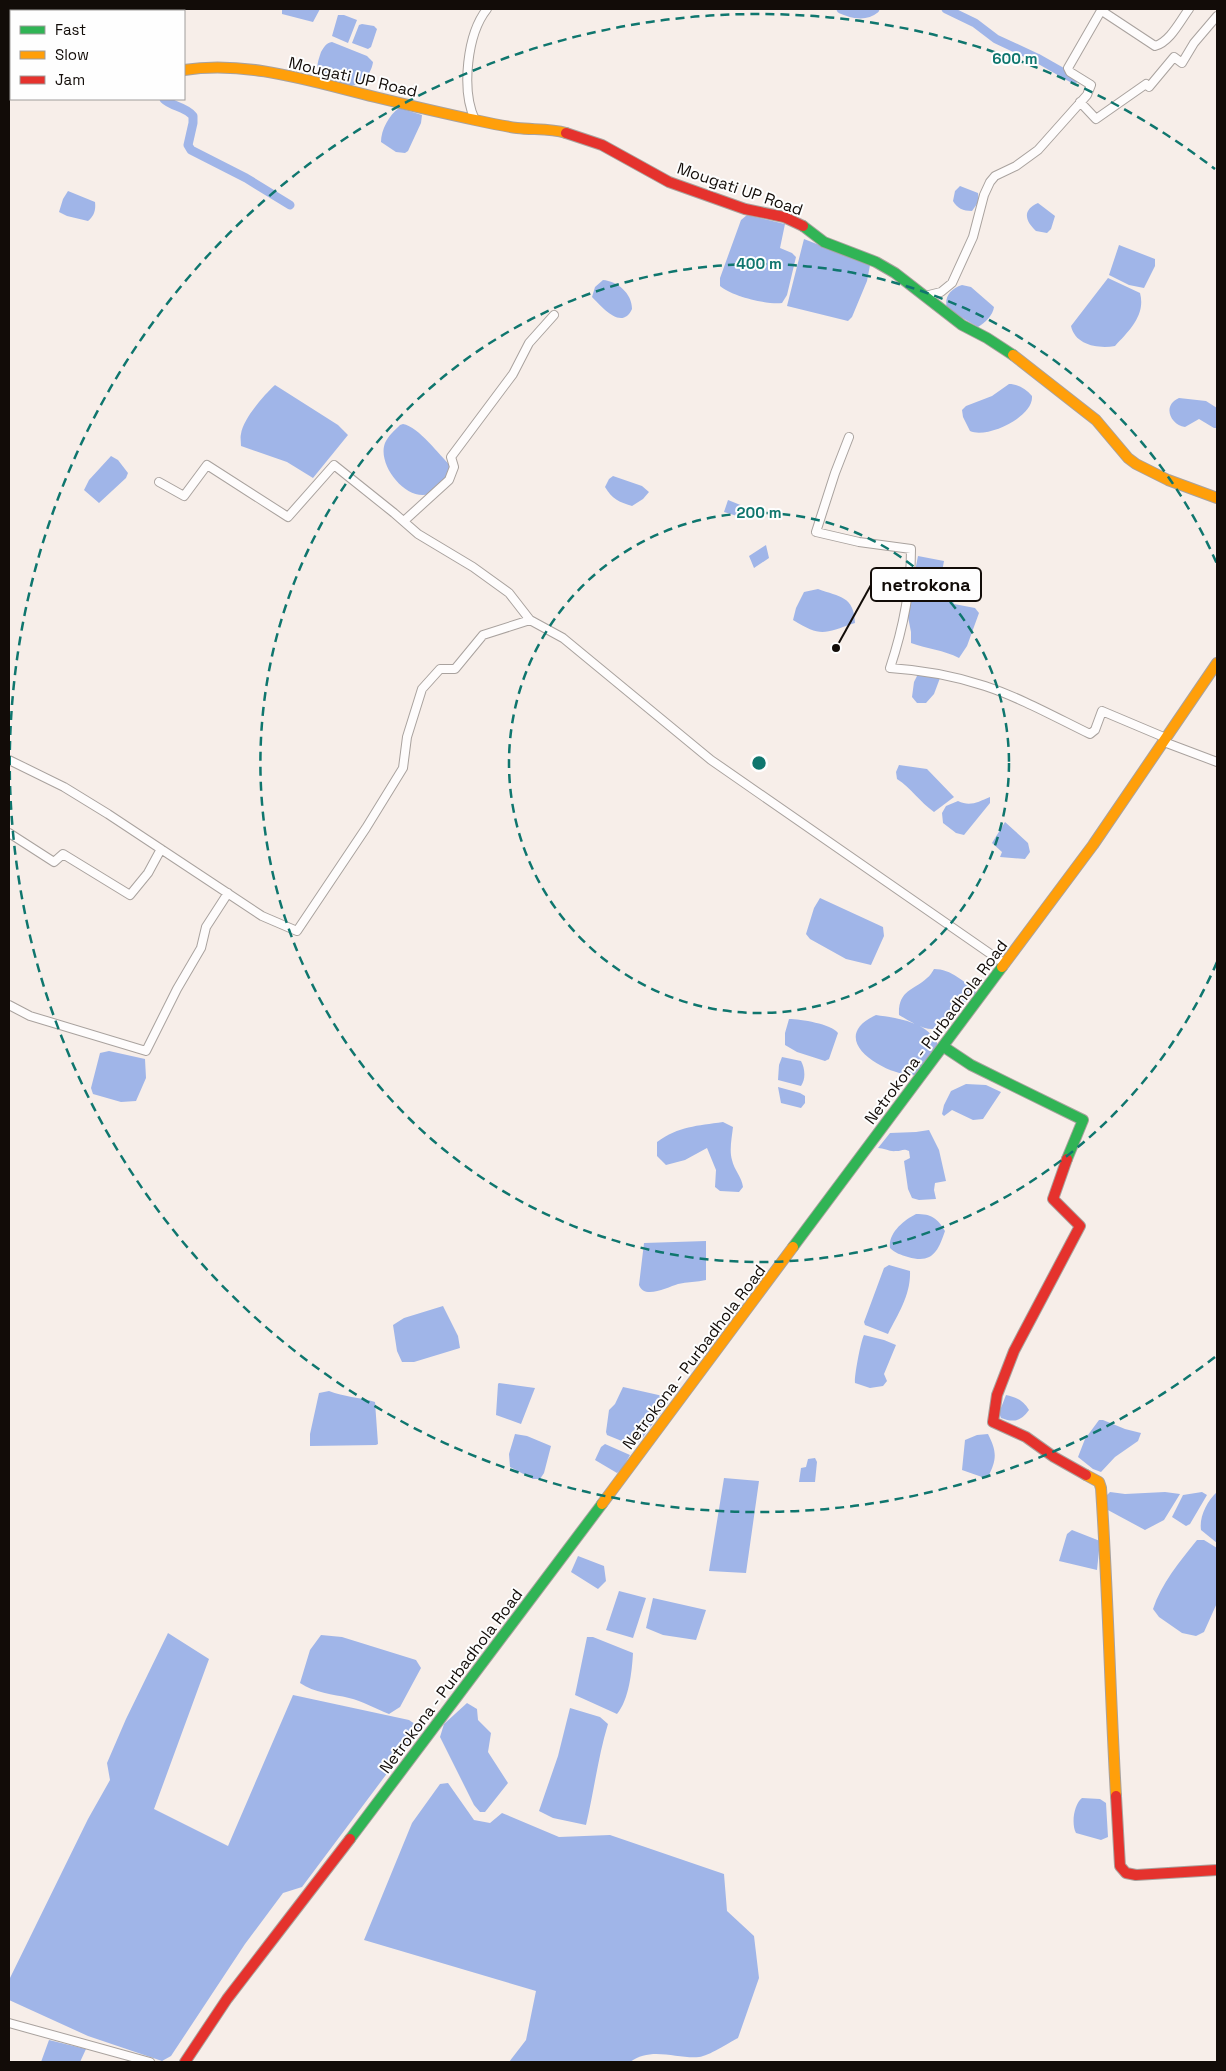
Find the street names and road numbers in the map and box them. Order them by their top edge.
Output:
street label: Mougati UP Road [287,52,419,102]
street label: Mougati UP Road [674,158,806,220]
street label: Netrokona - Purbadhola Road [860,936,1012,1128]
street label: Netrokona - Purbadhola Road [618,1261,770,1453]
street label: Netrokona - Purbadhola Road [375,1585,527,1777]

